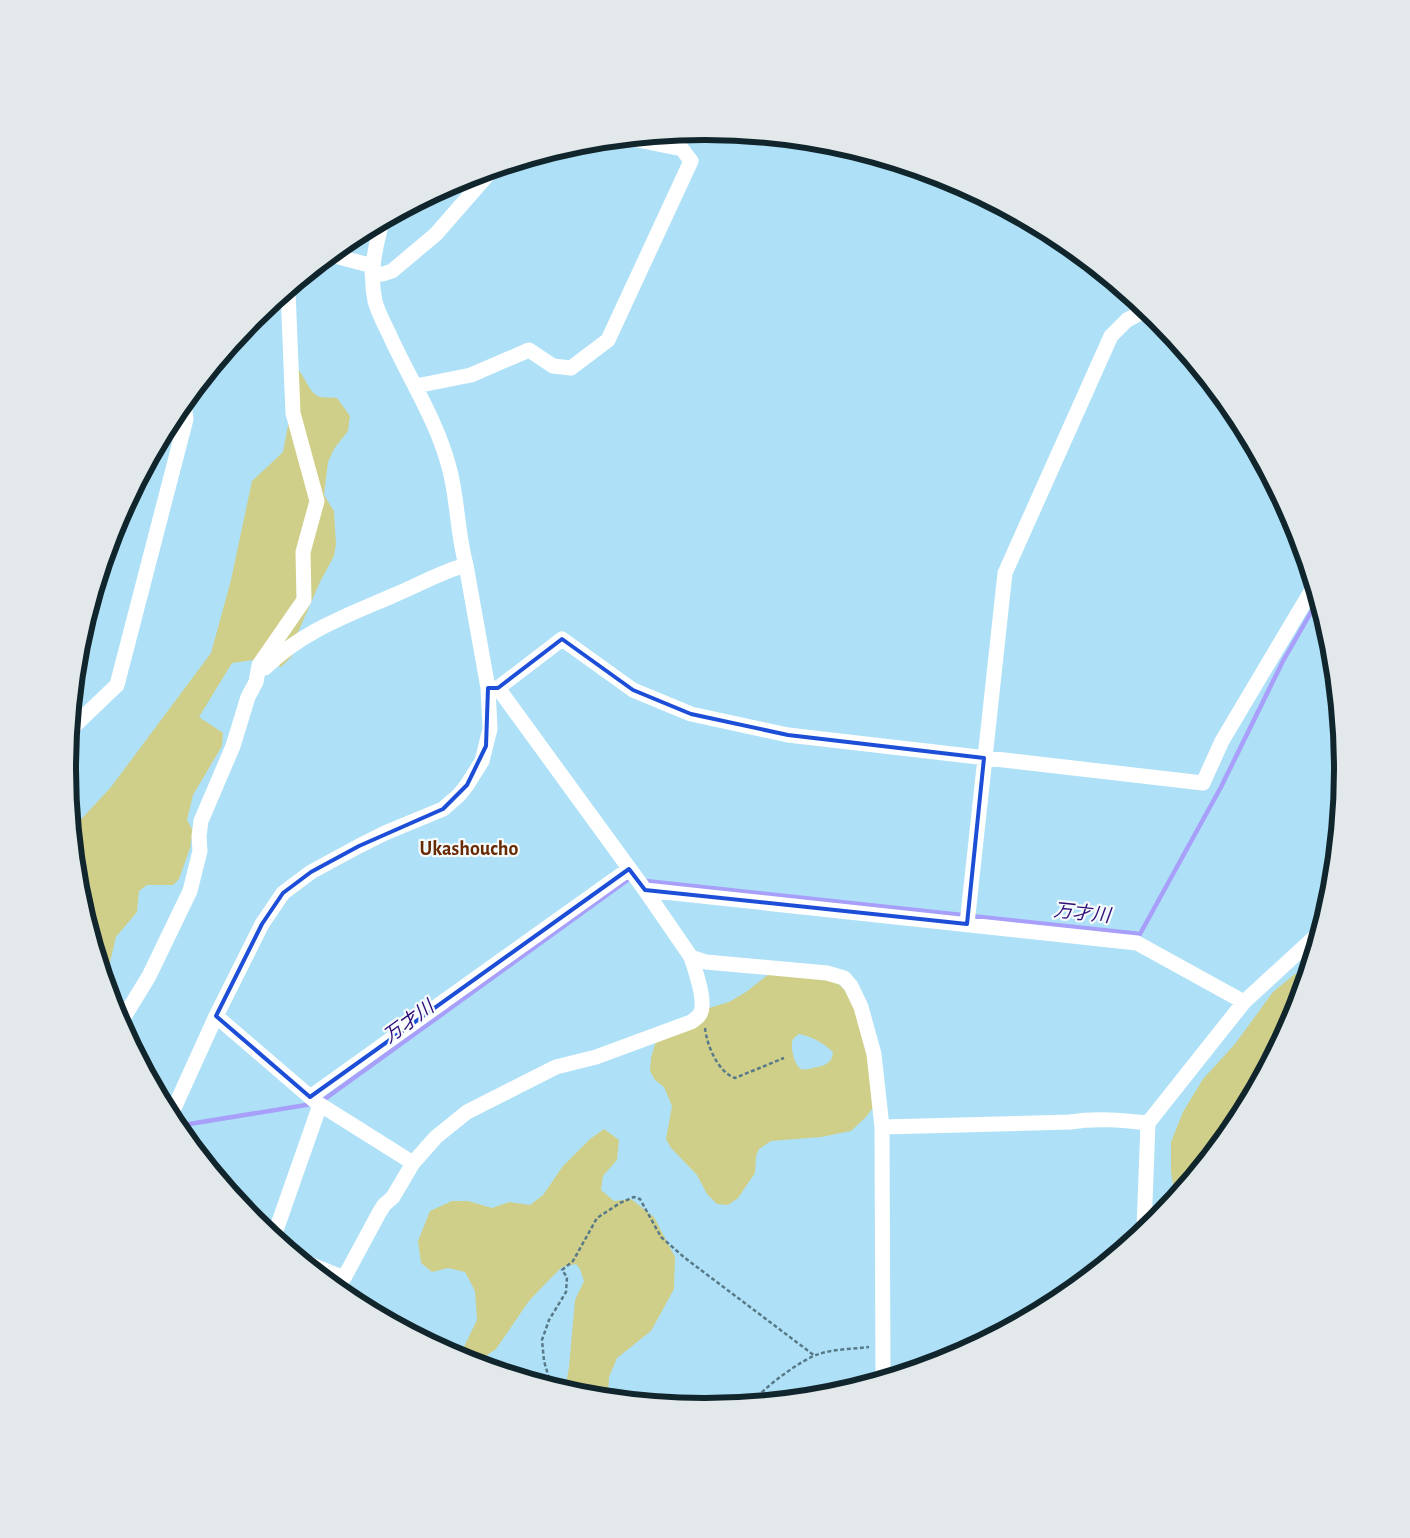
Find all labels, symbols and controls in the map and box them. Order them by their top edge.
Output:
district label: Ukashoucho [420,839,519,859]
water label: 万才川 [1052,900,1113,926]
water label: 万才川 [380,996,439,1047]

